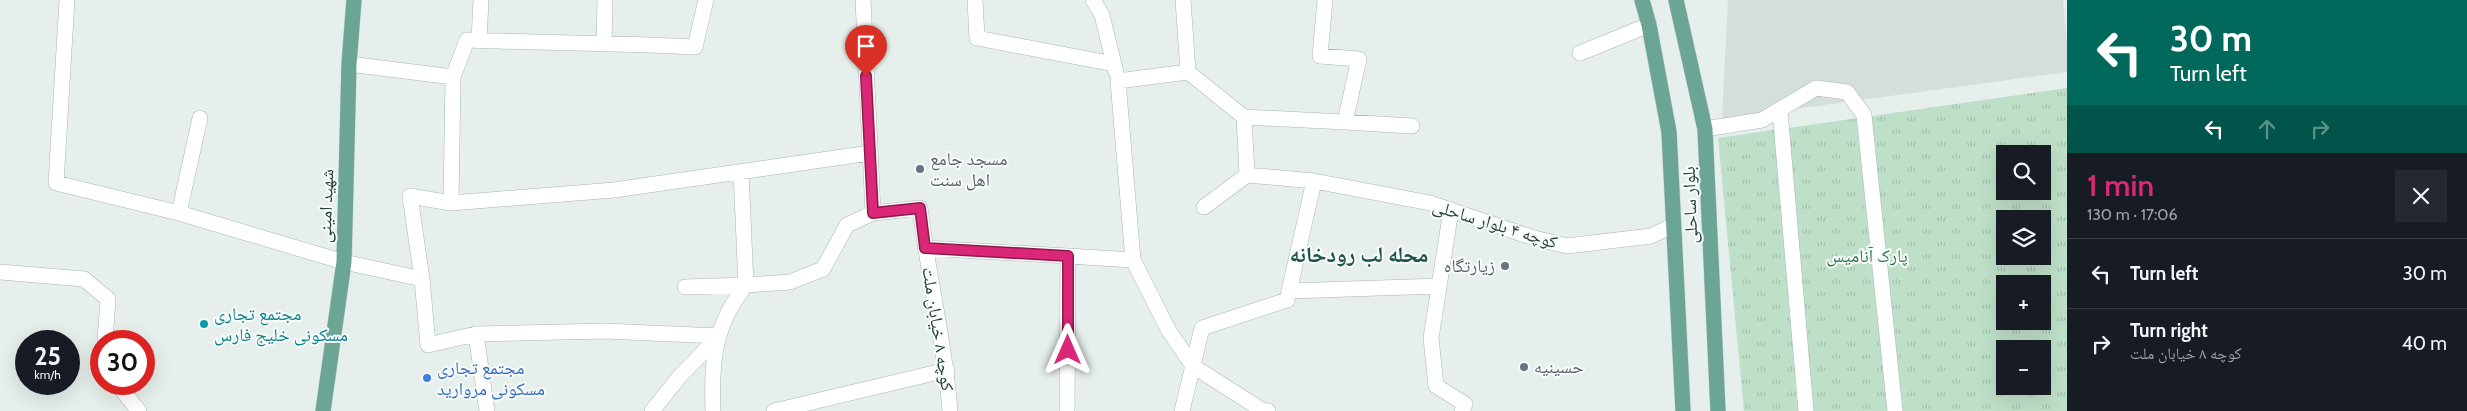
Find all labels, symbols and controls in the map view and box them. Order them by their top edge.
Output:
text: 30 m [2170,17,2252,60]
icon: left [2087,20,2152,85]
pin [845,25,887,76]
icon: arrive [852,32,880,60]
text: Turn left [2170,60,2247,87]
icon: left [2200,115,2228,143]
icon: ahead [2253,115,2281,143]
icon: right [2306,115,2334,143]
map controls [1996,145,2051,395]
button: search [1996,145,2051,200]
place label: مسجد جامع اهل سنت [930,148,1008,191]
marker: مسجد جامع اهل سنت [914,163,926,175]
street label: بلوار ساحلی [1678,166,1702,244]
text: 1 min [2087,167,2154,204]
street label: شهید امینی [314,168,338,244]
button: close [2395,170,2447,222]
street label: کوچه ۴ بلوار ساحلی [1430,195,1561,254]
text: 130 m · 17:06 [2087,205,2178,224]
button: layers [1996,210,2051,265]
district label: محله لب رودخانه [1290,241,1428,268]
park label: پارک آنامیس [1826,245,1908,267]
place label: زیارتگاه [1444,255,1495,277]
marker: زیارتگاه [1499,260,1511,272]
icon: left [2087,260,2115,288]
text: Turn left [2130,262,2198,285]
text: 30 m [2403,262,2447,285]
street label: کوچه ۸ خیابان ملت [917,265,959,393]
button: + [1996,275,2051,330]
place label: مجتمع تجاری مسکونی خلیج فارس [214,303,348,347]
marker: مجتمع تجاری مسکونی خلیج فارس [198,318,210,330]
text: Turn right [2130,319,2208,342]
position arrow [1041,323,1093,375]
speed limit sign: 30 [90,330,155,395]
icon: right [2087,330,2115,358]
text: 40 m [2402,332,2447,355]
button: − [1996,340,2051,395]
text: 25 [34,341,61,371]
text: کوچه ۸ خیابان ملت [2130,344,2242,363]
place label: حسینیه [1534,356,1584,378]
place label: مجتمع تجاری مسکونی مروارید [437,357,545,400]
marker: حسینیه [1518,361,1530,373]
text: km/h [34,367,61,382]
marker: مجتمع تجاری مسکونی مروارید [421,372,433,384]

